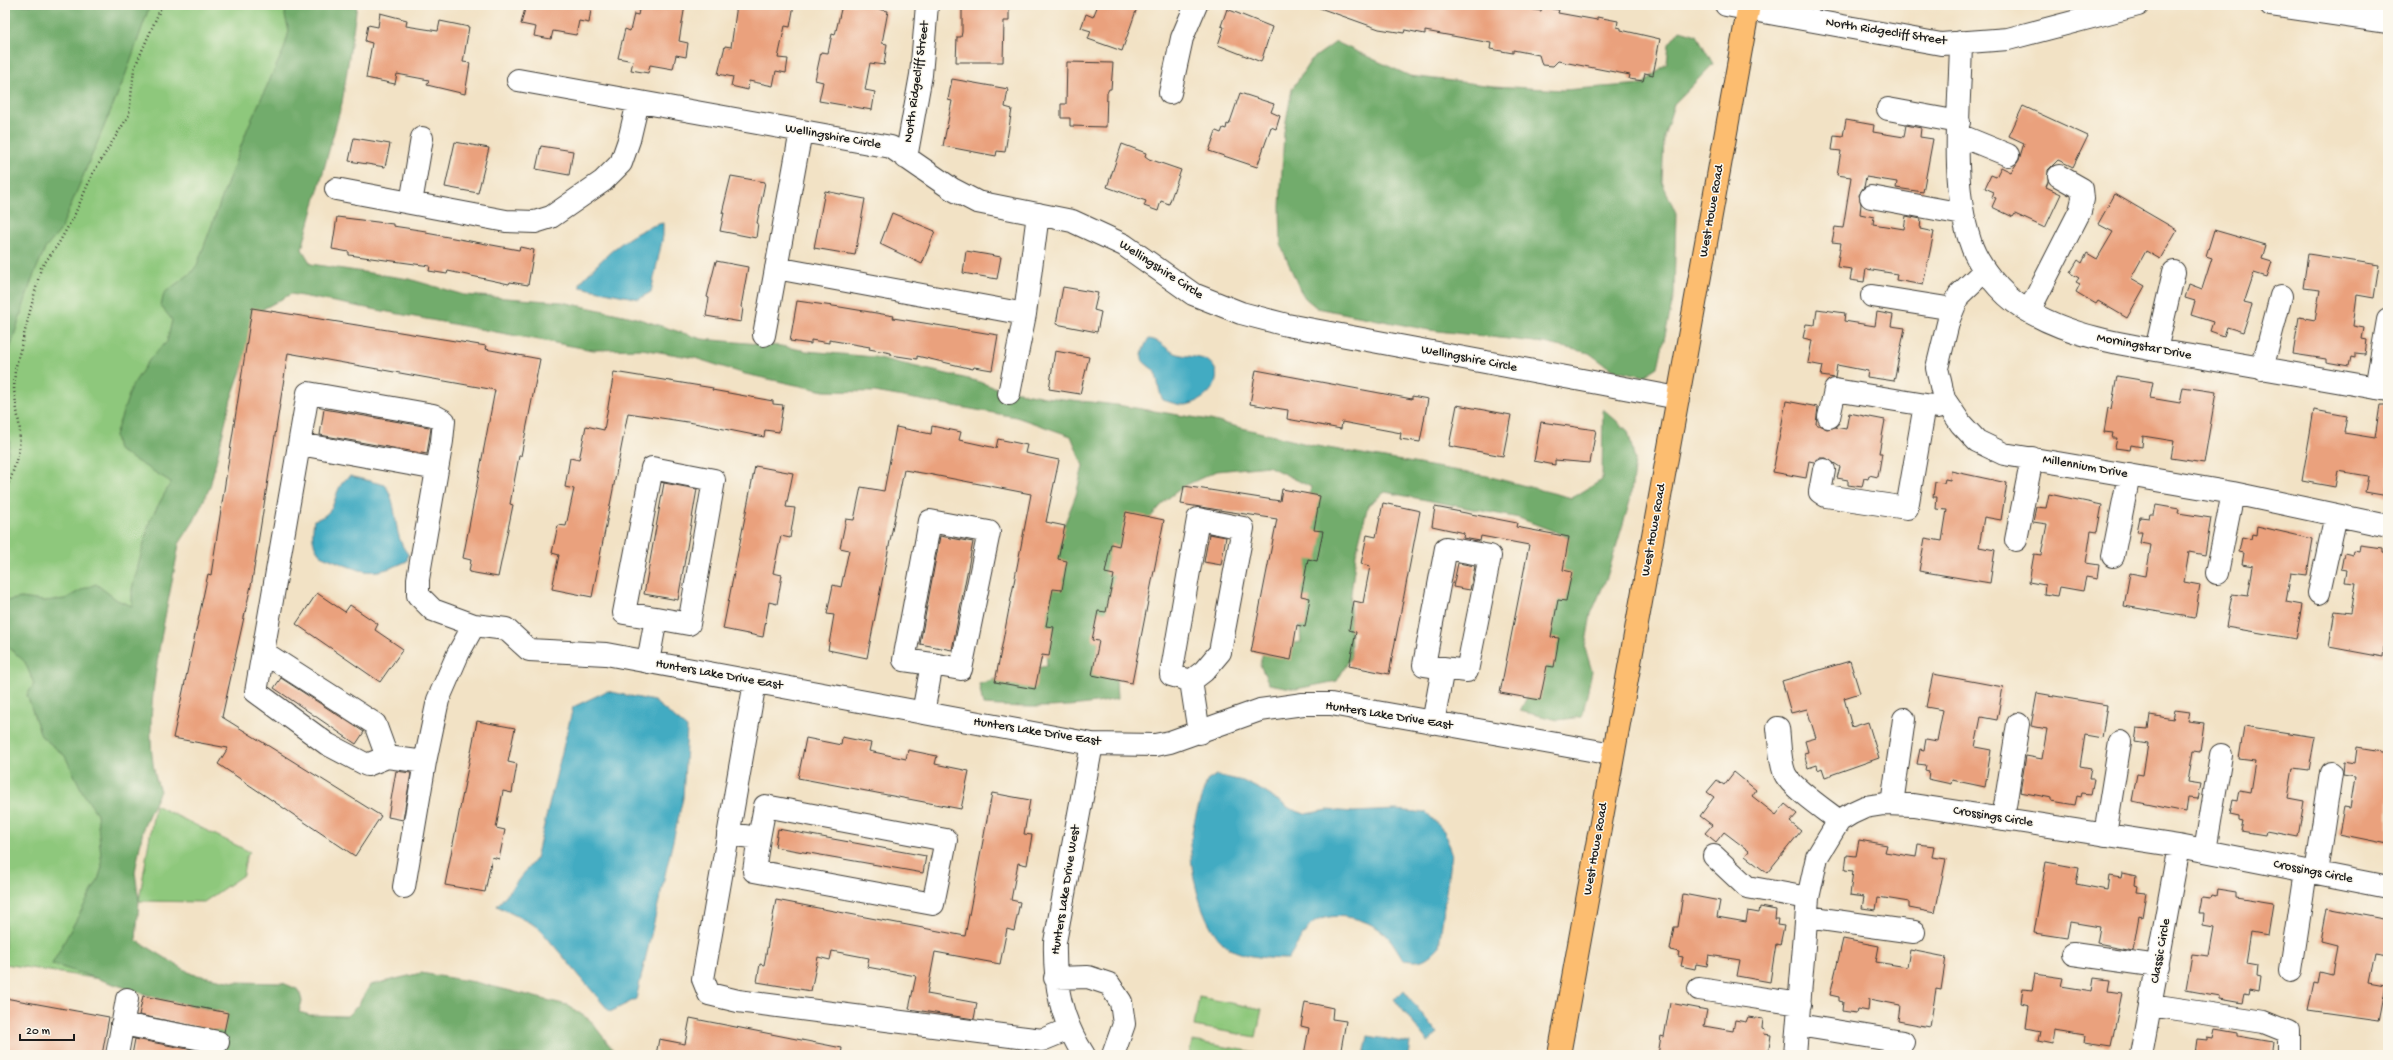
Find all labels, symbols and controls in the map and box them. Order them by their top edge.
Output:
street label: North Ridgecliff Street [1824,15,1949,49]
street label: North Ridgecliff Street [901,19,933,144]
street label: Wellingshire Circle [784,121,883,153]
street label: West Howe Road [1697,162,1728,258]
street label: Wellingshire Circle [1116,237,1206,303]
street label: Morningstar Drive [2095,330,2193,364]
street label: Wellingshire Circle [1420,342,1518,376]
street label: Millennium Drive [2041,452,2129,482]
street label: West Howe Road [1639,481,1670,577]
street label: Hunters Lake Drive East [654,656,785,694]
street label: Hunters Lake Drive East [1324,699,1455,734]
street label: Hunters Lake Drive East [972,715,1103,750]
street label: West Howe Road [1581,800,1612,896]
street label: Crossings Circle [1952,803,2034,831]
street label: Hunters Lake Drive West [1048,822,1084,956]
street label: Crossings Circle [2272,857,2354,887]
street label: Classic Circle [2148,917,2174,985]
scale bar [20,1016,74,1042]
text: 20 m [26,1025,51,1039]

